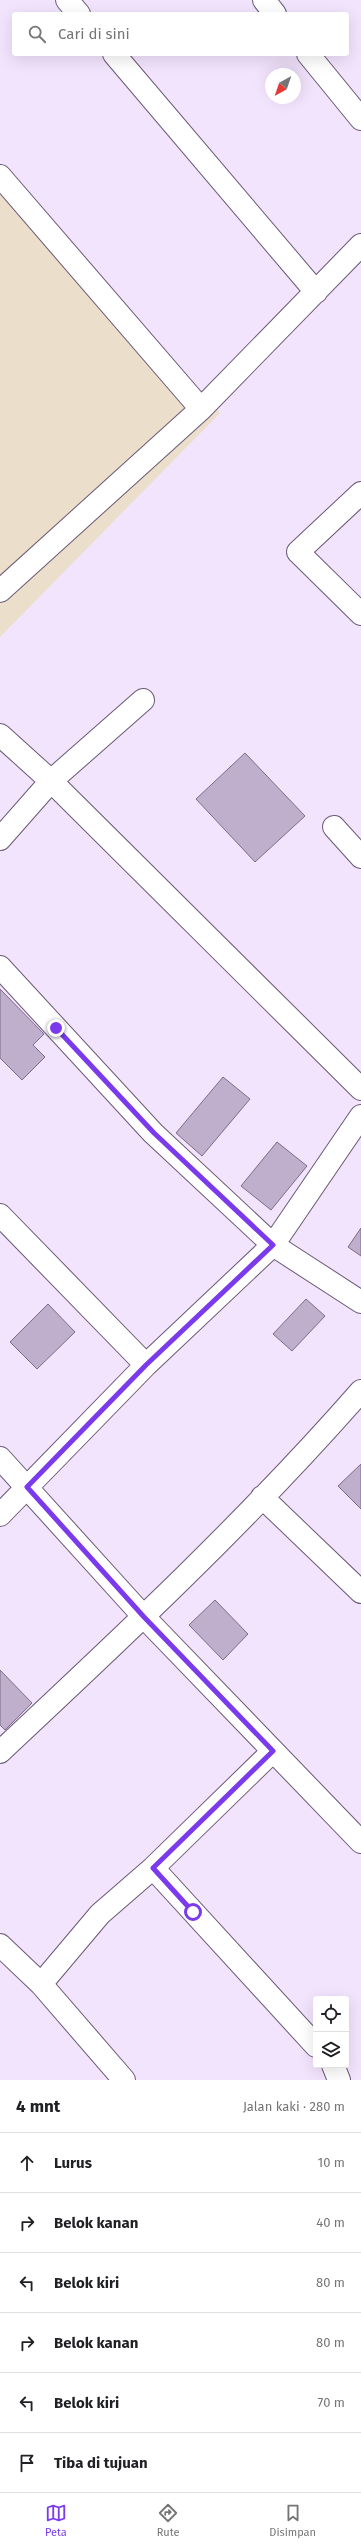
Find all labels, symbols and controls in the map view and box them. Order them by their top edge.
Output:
search box [12,12,349,56]
icon: search [26,23,48,45]
text: Cari di sini [58,25,130,43]
north arrow [265,68,301,104]
route end [47,1019,65,1037]
route start [184,1903,202,1921]
map controls [313,1996,349,2068]
button: locate [313,1996,349,2032]
button: layers [313,2032,349,2068]
text: 4 mnt [16,2096,60,2117]
text: Jalan kaki · 280 m [243,2099,345,2114]
icon: ahead [16,2152,38,2174]
text: Lurus [54,2154,92,2172]
text: 10 m [318,2155,345,2170]
icon: right [16,2212,38,2234]
text: Belok kanan [54,2214,138,2232]
text: 40 m [316,2215,345,2230]
icon: left [16,2272,38,2294]
text: Belok kiri [54,2274,119,2292]
text: 80 m [316,2275,345,2290]
icon: right [16,2332,38,2354]
text: Belok kanan [54,2334,138,2352]
text: 80 m [316,2335,345,2350]
icon: left [16,2392,38,2414]
text: Belok kiri [54,2394,119,2412]
text: 70 m [318,2395,345,2410]
icon: arrive [16,2452,38,2474]
text: Tiba di tujuan [54,2454,148,2472]
tab: Peta [45,2502,67,2539]
tab: Rute [157,2502,180,2539]
tab: Disimpan [269,2502,316,2539]

